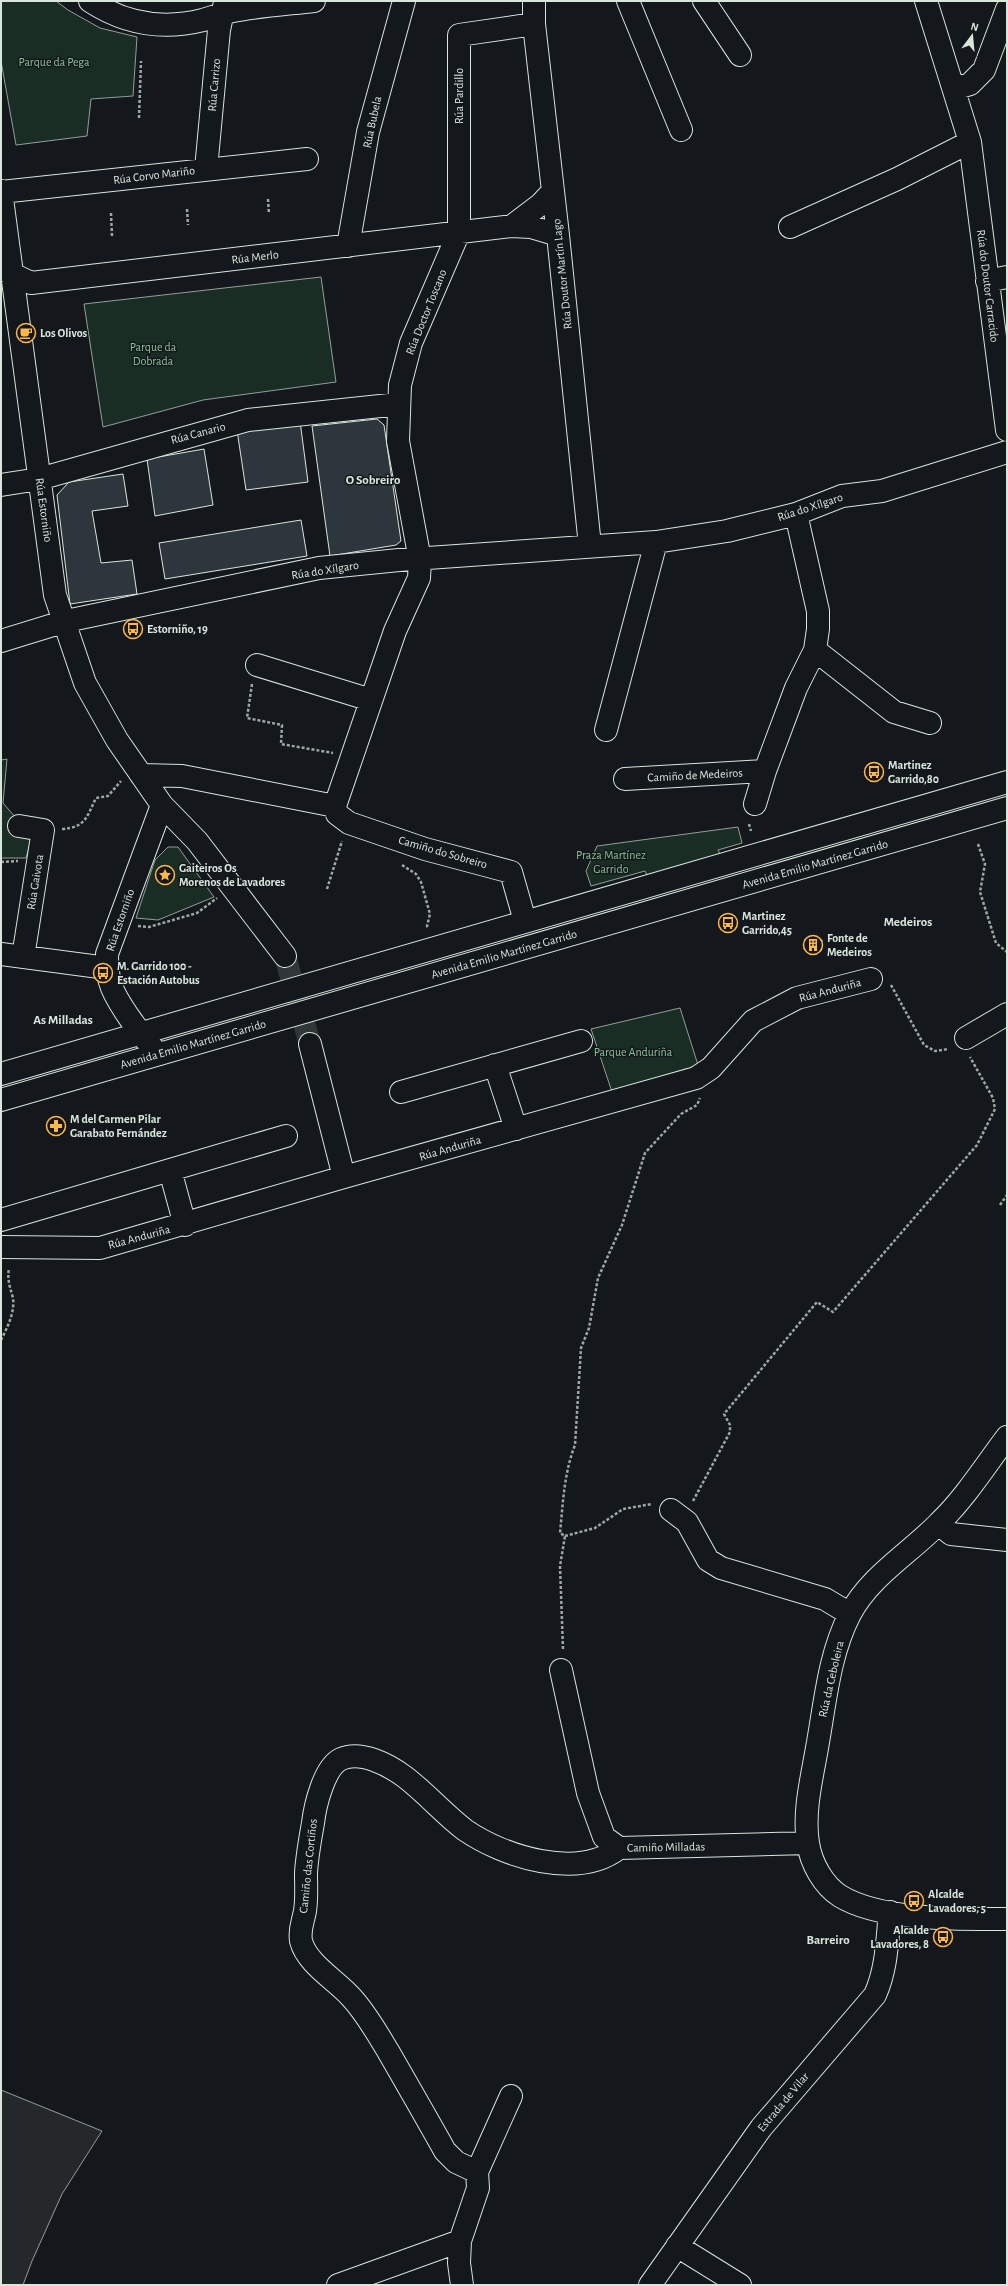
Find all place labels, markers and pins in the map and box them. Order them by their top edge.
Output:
cafe icon: Los Olivos [15,322,37,344]
place label: Los Olivos [40,327,88,339]
bus stop icon: Estorniño, 19 [122,618,144,640]
place label: Estorniño, 19 [147,623,208,635]
place label: Martinez Garrido,80 [888,759,939,785]
bus stop icon: Martinez Garrido,80 [863,761,885,783]
place label: Gaiteiros Os Morenos de Lavadores [179,862,285,888]
place icon: Gaiteiros Os Morenos de Lavadores [154,864,176,886]
place label: Martinez Garrido,45 [742,910,792,936]
bus stop icon: Martinez Garrido,45 [717,912,739,934]
place label: Fonte de Medeiros [827,932,872,958]
building icon: Fonte de Medeiros [802,934,824,956]
place label: M. Garrido 100 - Estación Autobus [117,960,200,986]
bus stop icon: M. Garrido 100 - Estación Autobus [92,962,114,984]
place label: M del Carmen Pilar Garabato Fernández [70,1113,167,1139]
pharmacy icon: M del Carmen Pilar Garabato Fernández [45,1115,67,1137]
place label: Alcalde Lavadores, 5 [928,1888,986,1914]
bus stop icon: Alcalde Lavadores, 5 [903,1890,925,1912]
place label: Alcalde Lavadores, 8 [870,1924,929,1950]
bus stop icon: Alcalde Lavadores, 8 [932,1926,954,1948]

